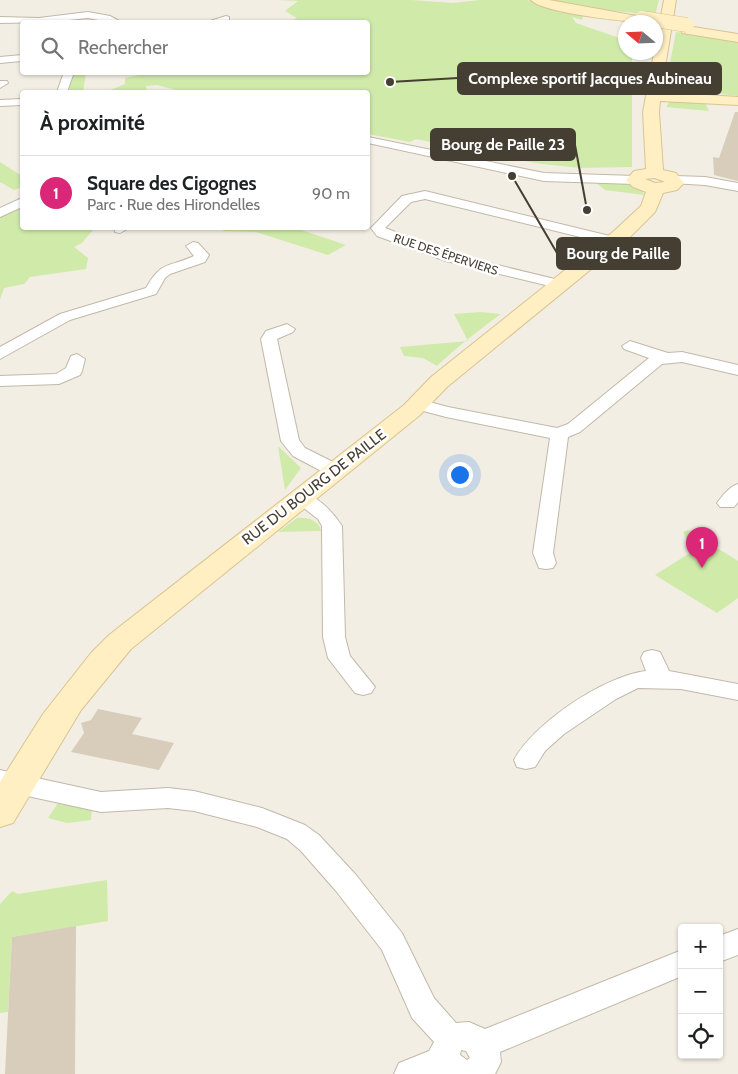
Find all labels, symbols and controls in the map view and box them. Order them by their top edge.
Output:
north arrow [618,15,663,60]
search box [20,20,370,75]
icon: search [38,34,66,62]
text: Rechercher [78,36,168,59]
callout: Complexe sportif Jacques Aubineau [458,63,721,94]
text: Complexe sportif Jacques Aubineau [468,69,712,88]
text: À proximité [40,110,145,135]
callout: Bourg de Paille 23 [431,129,575,160]
text: Bourg de Paille 23 [441,135,565,154]
text: Square des Cigognes [87,172,257,195]
text: 1 [53,184,59,203]
text: 90 m [312,184,350,203]
text: Parc · Rue des Hirondelles [87,195,260,214]
street label: RUE DES ÉPERVIERS [392,230,500,278]
callout: Bourg de Paille [557,238,680,269]
text: Bourg de Paille [566,244,670,263]
street label: RUE DU BOURG DE PAILLE [238,425,390,549]
your location [447,462,473,488]
pin: 1 [686,527,718,568]
map controls [678,924,723,1059]
button: + [678,924,723,969]
button: − [678,969,723,1014]
button: locate [678,1014,723,1059]

